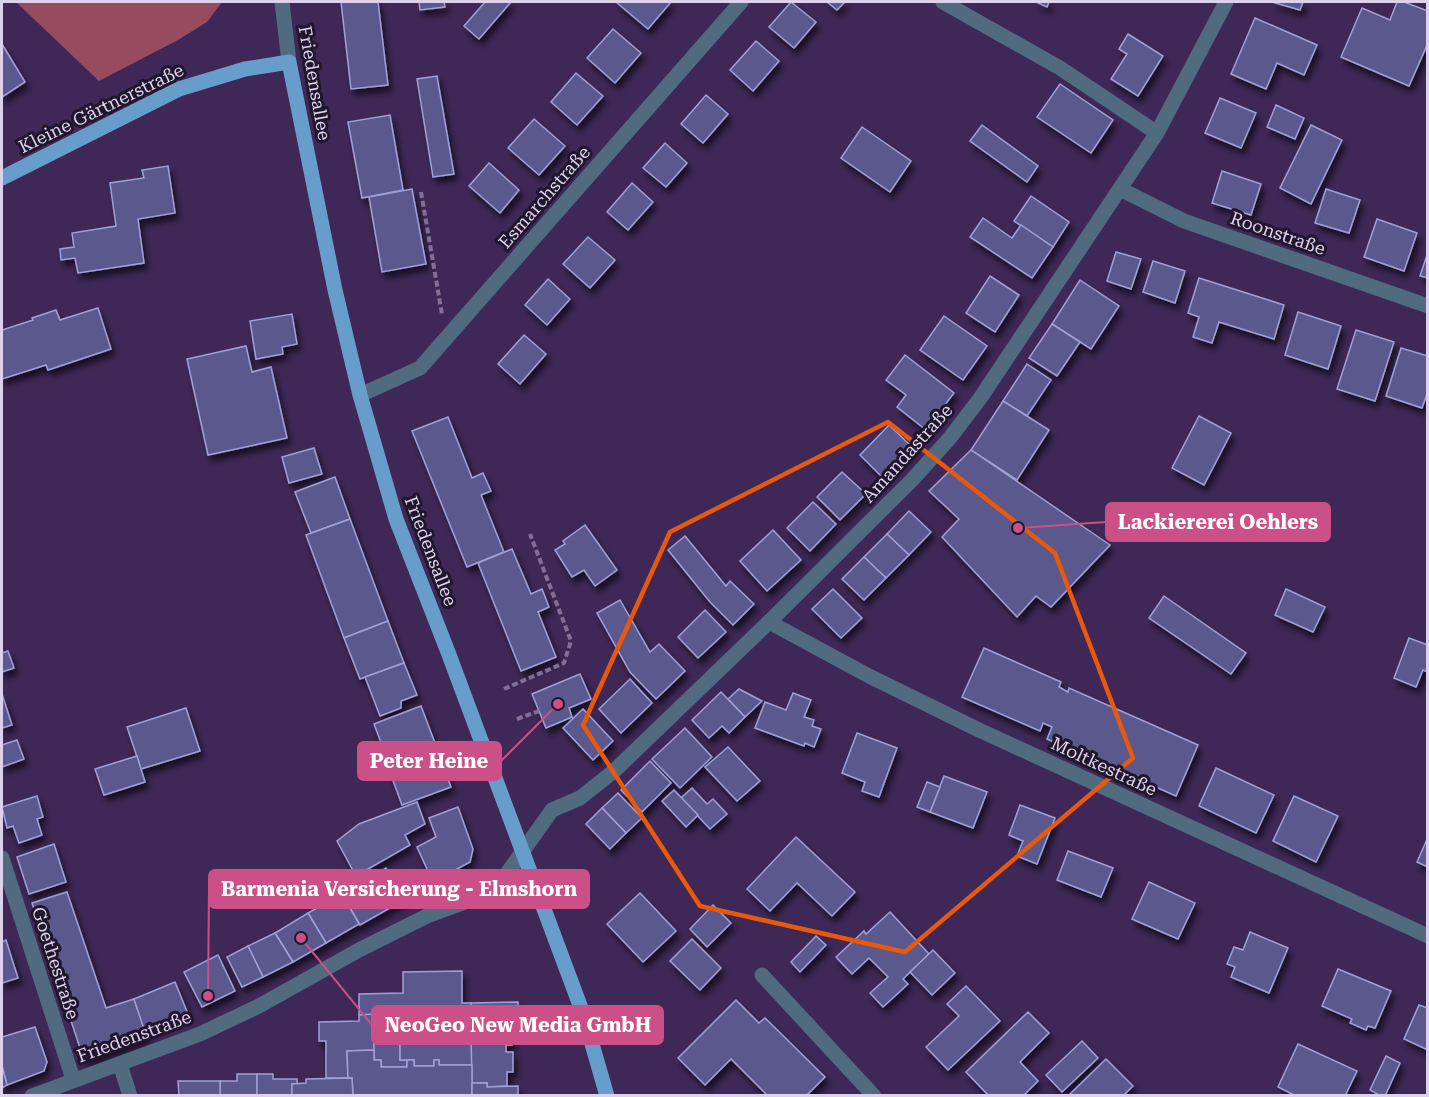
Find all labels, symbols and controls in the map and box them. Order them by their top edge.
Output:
street label: Friedensallee [295,24,335,142]
street label: Kleine Gärtnerstraße [15,59,187,157]
street label: Esmarchstraße [494,141,594,252]
street label: Roonstraße [1228,207,1328,259]
street label: Amandastraße [857,399,957,506]
street label: Friedensallee [400,493,462,609]
callout: Lackiererei Oehlers [1106,503,1330,541]
text: Lackiererei Oehlers [1118,510,1318,534]
street label: Moltkestraße [1048,732,1160,800]
callout: Peter Heine [358,742,501,780]
text: Peter Heine [370,749,489,773]
callout: Barmenia Versicherung - Elmshorn [209,870,589,908]
text: Barmenia Versicherung - Elmshorn [221,877,578,901]
street label: Goethestraße [28,904,84,1022]
street label: Friedenstraße [74,1006,194,1066]
callout: NeoGeo New Media GmbH [372,1006,663,1044]
text: NeoGeo New Media GmbH [385,1013,651,1037]

